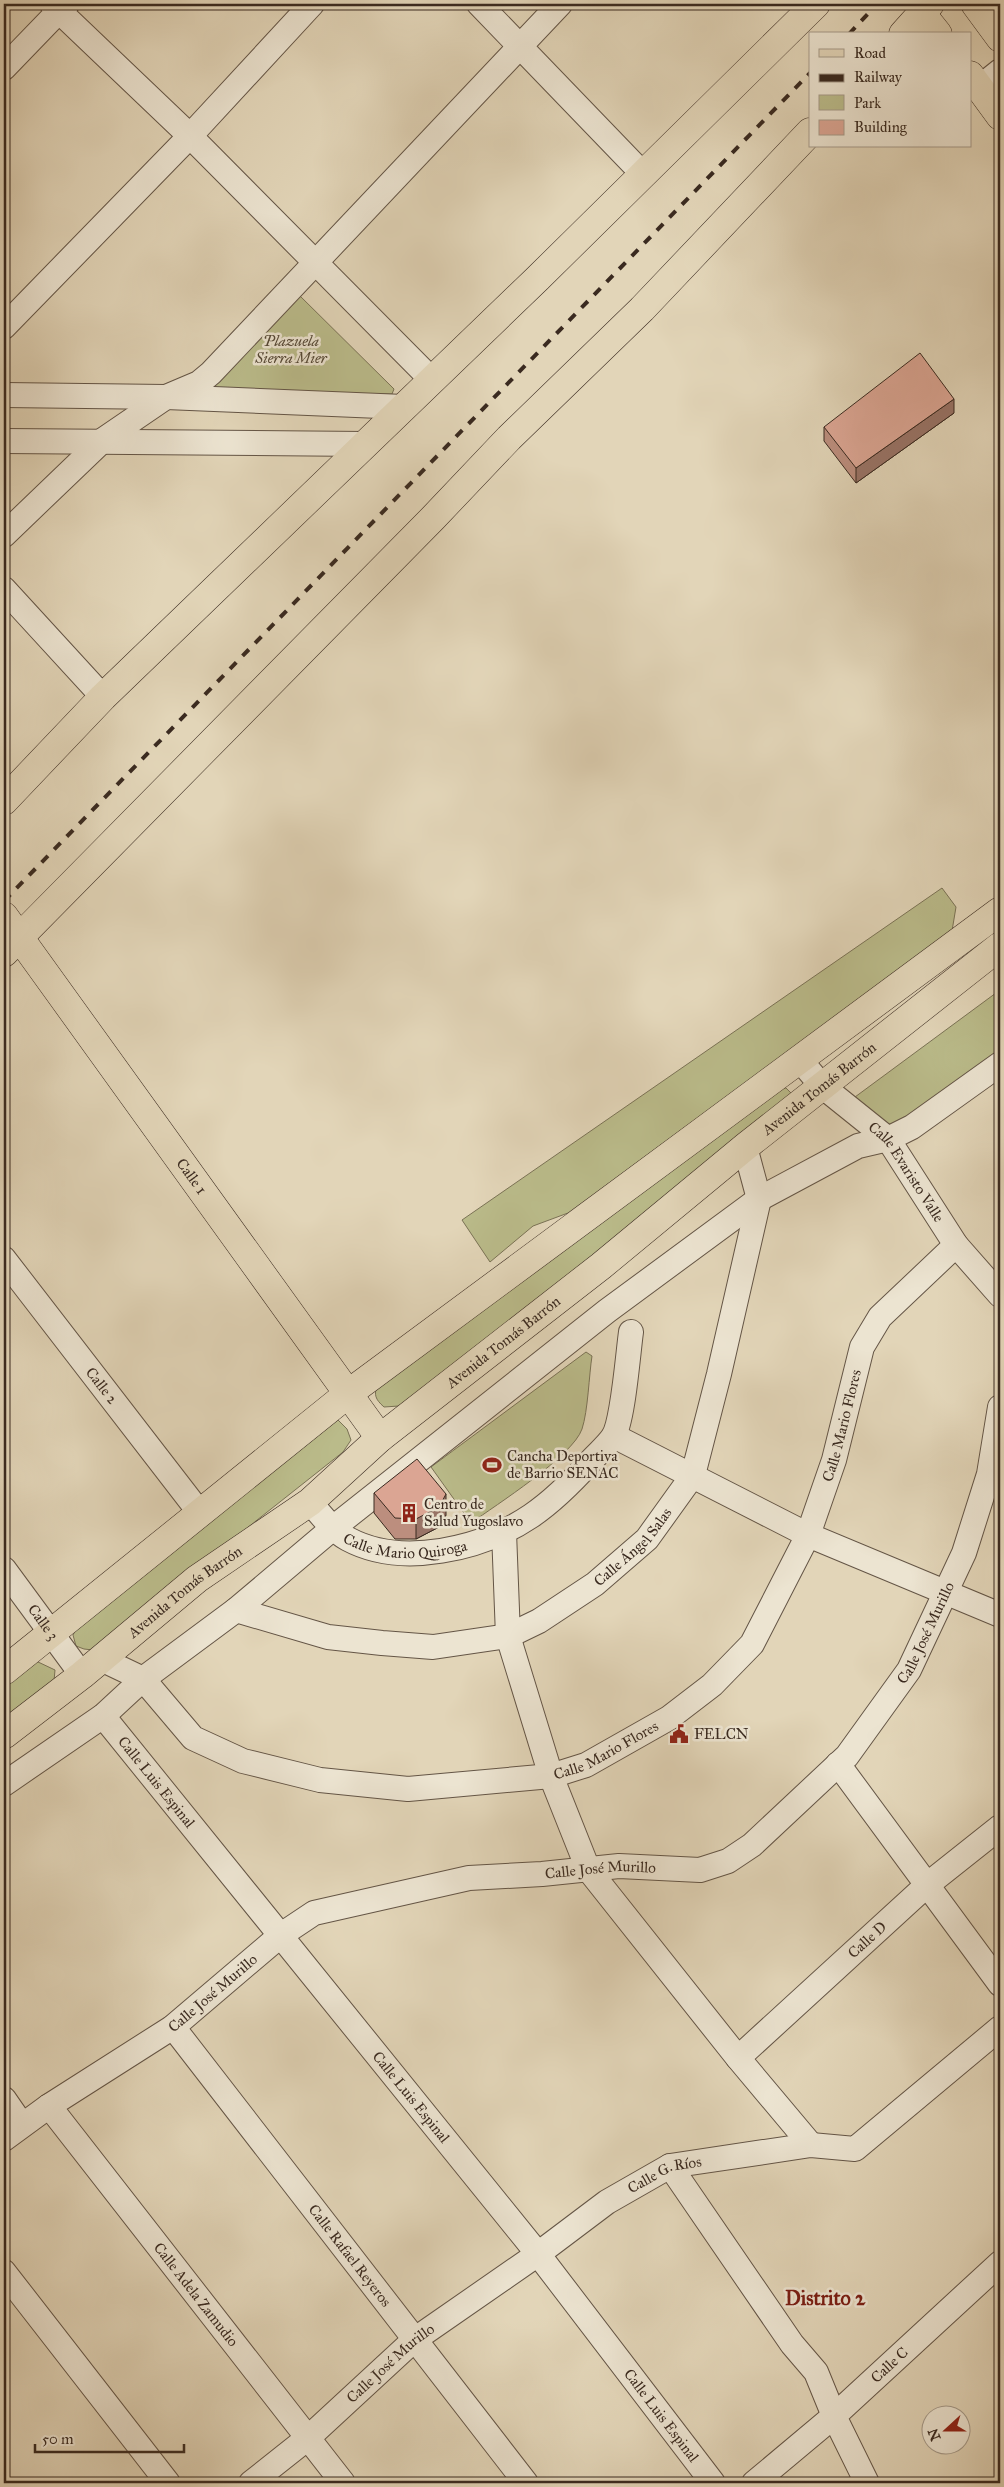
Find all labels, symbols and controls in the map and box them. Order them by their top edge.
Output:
legend [809,32,972,148]
text: Road [854,44,886,62]
text: Railway [854,68,903,86]
text: Park [854,94,881,112]
text: Building [854,118,908,136]
park label: Plazuela Sierra Mier [254,332,327,367]
street label: Avenida Tomás Barrón [758,1038,880,1140]
street label: Calle Evaristo Valle [865,1118,948,1226]
street label: Calle 1 [173,1155,211,1198]
street label: Avenida Tomás Barrón [442,1292,564,1393]
street label: Calle 2 [82,1364,122,1408]
street label: Calle Mario Flores [818,1368,865,1484]
place label: Cancha Deportiva de Barrio SENAC [507,1447,618,1482]
sports icon: Cancha Deportiva de Barrio SENAC [481,1454,503,1476]
place label: Centro de Salud Yugoslavo [424,1495,524,1530]
building icon: Centro de Salud Yugoslavo [398,1502,420,1524]
street label: Calle Ángel Salas [590,1504,676,1590]
street label: Calle Mario Quiroga [340,1529,470,1562]
street label: Avenida Tomás Barrón [124,1542,246,1642]
street label: Calle José Murillo [893,1579,958,1687]
street label: Calle 3 [24,1601,62,1644]
street label: Calle Mario Flores [551,1717,662,1784]
public building icon: FELCN [668,1723,690,1745]
place label: FELCN [694,1725,749,1743]
street label: Calle Luis Espinal [114,1733,199,1832]
street label: Calle José Murillo [544,1857,657,1883]
street label: Calle D [844,1918,890,1962]
street label: Calle José Murillo [164,1950,261,2036]
street label: Calle Luis Espinal [369,2048,454,2147]
street label: Calle G. Ríos [624,2152,703,2197]
street label: Calle Rafael Reyeros [305,2201,395,2310]
street label: Calle Adela Zamudio [150,2239,242,2350]
district label: Distrito 2 [785,2286,866,2310]
street label: Calle José Murillo [343,2319,438,2407]
street label: Calle C [867,2343,912,2387]
street label: Calle Luis Espinal [620,2365,703,2466]
north arrow [922,2404,972,2454]
scale bar [35,2422,184,2454]
text: N [924,2426,944,2443]
text: 50 m [42,2430,74,2448]

